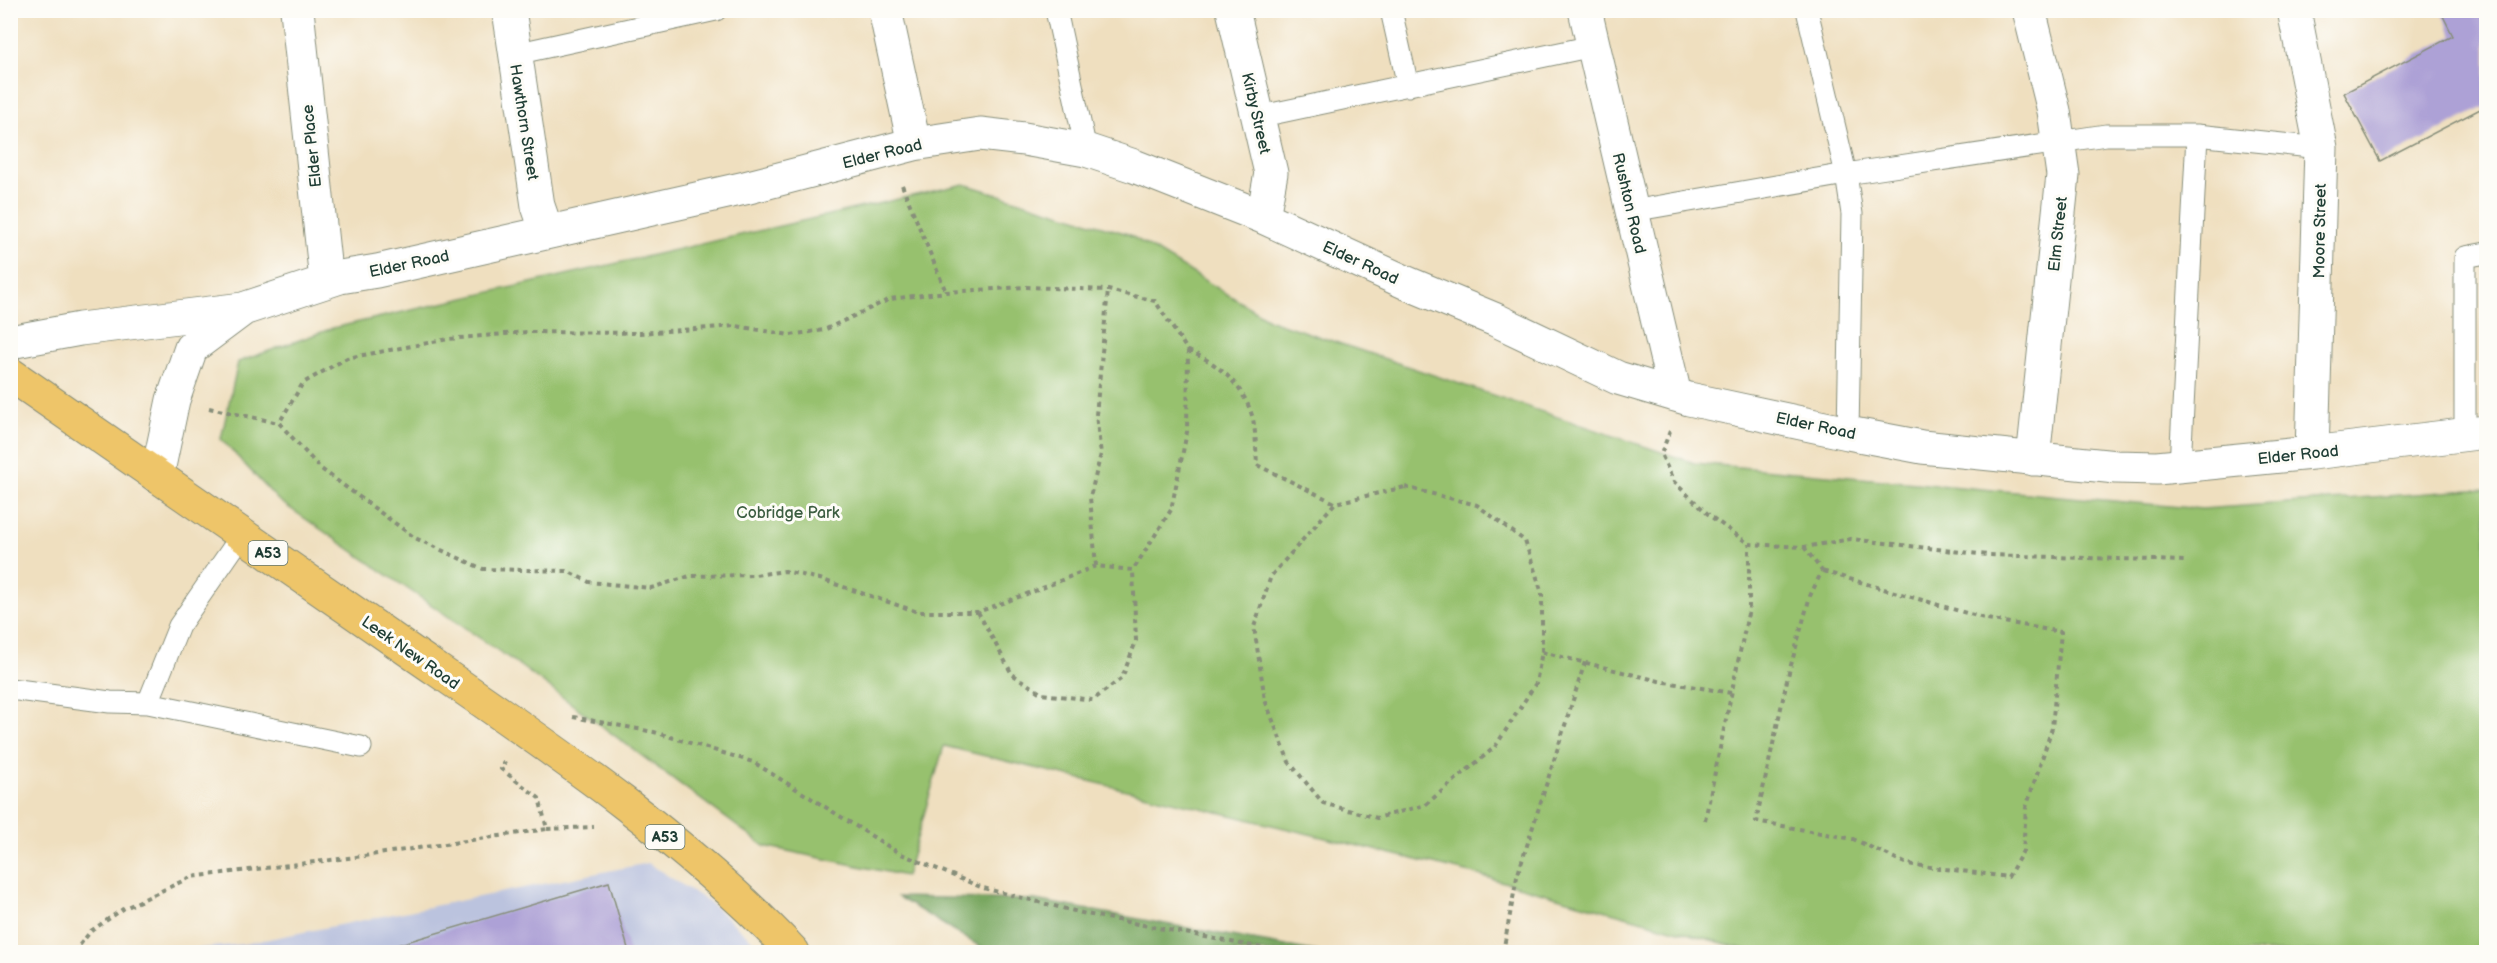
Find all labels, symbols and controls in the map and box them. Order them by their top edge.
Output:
street label: Hawthorn Street [505,63,542,182]
street label: Kirby Street [1237,71,1274,156]
street label: Elder Place [299,103,326,188]
street label: Elder Road [841,135,924,174]
street label: Rushton Road [1608,151,1649,255]
street label: Moore Street [2310,183,2331,279]
street label: Elm Street [2045,196,2072,273]
street label: Elder Road [1319,238,1401,289]
street label: Elder Road [368,247,451,282]
street label: Elder Road [1774,409,1857,444]
street label: Elder Road [2257,442,2340,469]
park label: Cobridge Park [736,504,840,523]
road number: A53 [248,541,288,565]
street label: Leek New Road [358,612,463,694]
road number: A53 [646,825,684,849]

